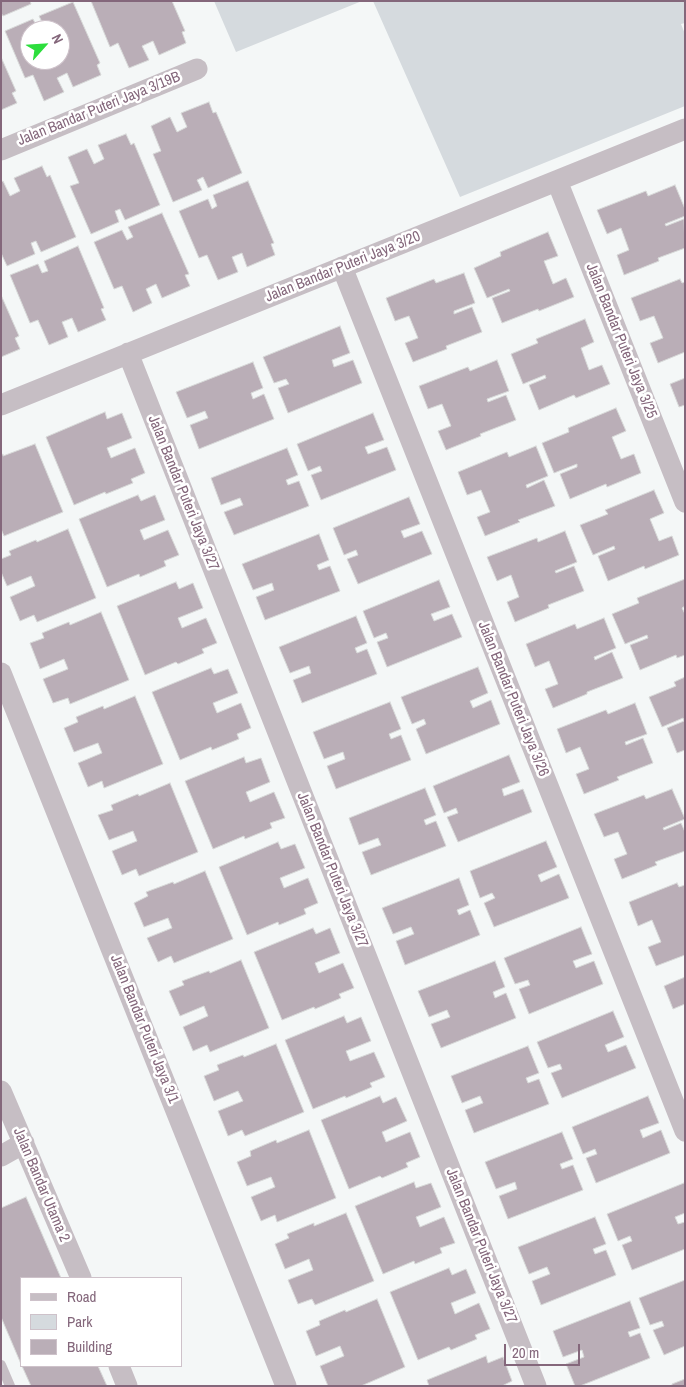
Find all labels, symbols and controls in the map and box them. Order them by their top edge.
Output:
north arrow [20,20,70,70]
text: N [48,31,67,47]
street label: Jalan Bandar Puteri Jaya 3/19B [15,68,183,150]
street label: Jalan Bandar Puteri Jaya 3/20 [263,228,423,306]
street label: Jalan Bandar Puteri Jaya 3/25 [582,261,660,421]
street label: Jalan Bandar Puteri Jaya 3/27 [144,413,222,573]
street label: Jalan Bandar Puteri Jaya 3/26 [474,619,552,779]
street label: Jalan Bandar Puteri Jaya 3/27 [293,790,371,950]
street label: Jalan Bandar Puteri Jaya 3/1 [106,952,182,1106]
street label: Jalan Bandar Utama 2 [9,1125,73,1245]
street label: Jalan Bandar Puteri Jaya 3/27 [442,1166,520,1326]
legend [20,1277,182,1367]
text: Road [67,1286,96,1307]
text: Park [67,1311,92,1332]
scale bar [506,1334,582,1366]
text: Building [67,1336,112,1357]
text: 20 m [512,1342,539,1363]

